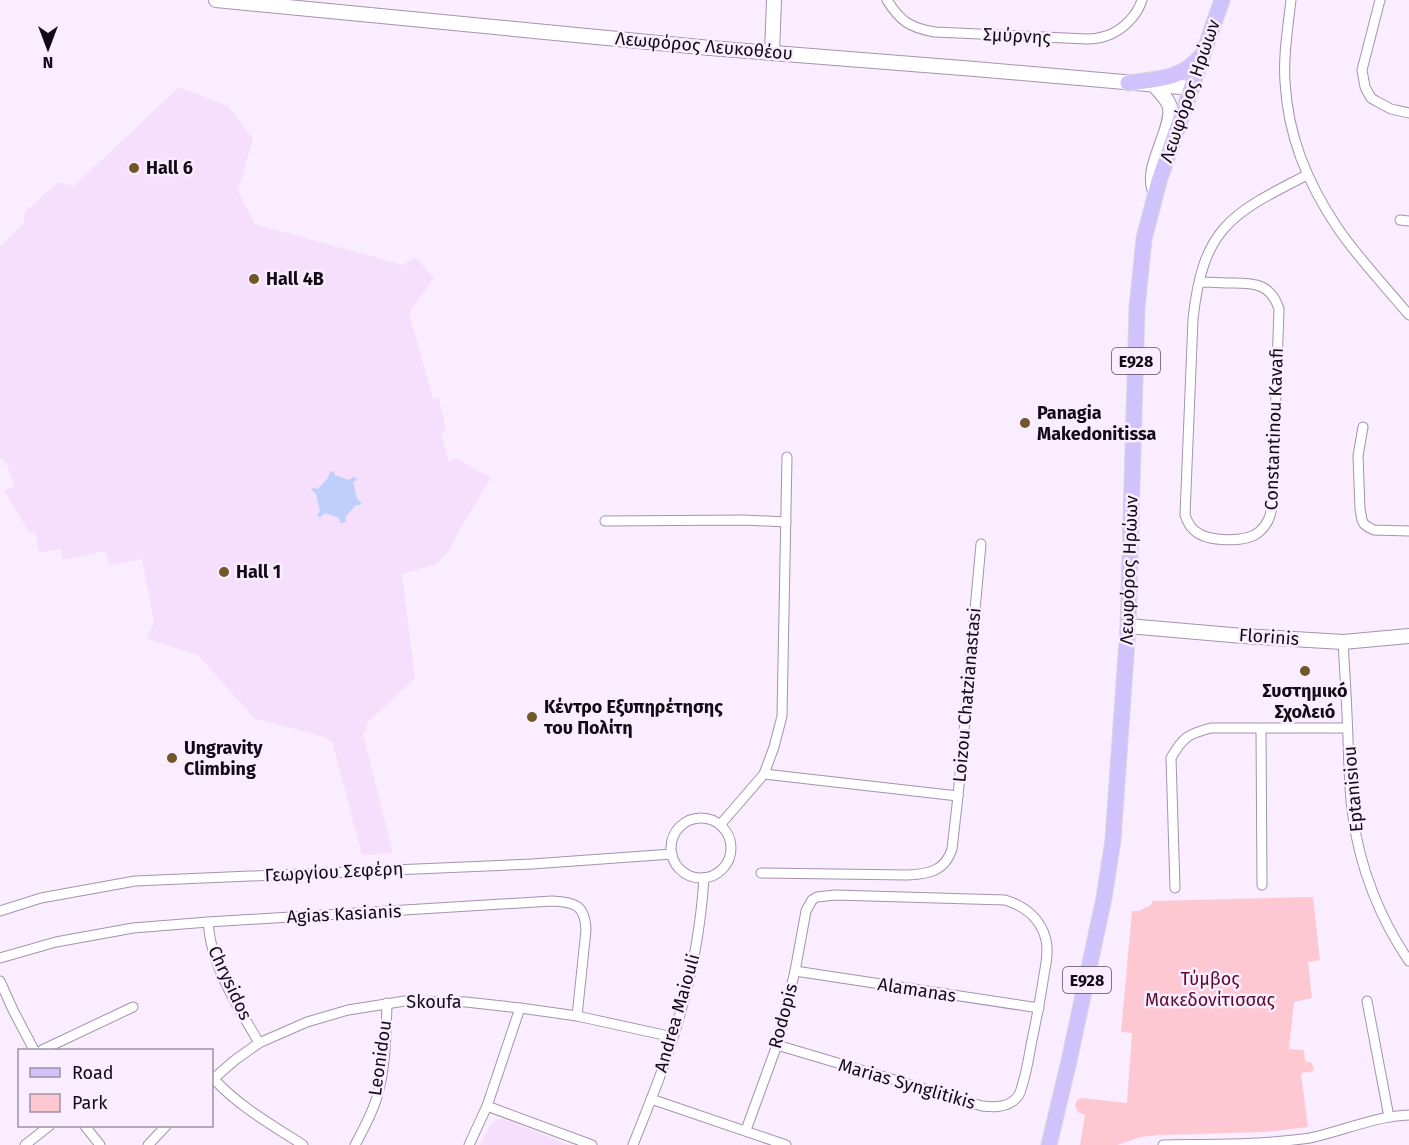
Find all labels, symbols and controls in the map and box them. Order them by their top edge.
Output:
street label: Λεωφόρος Ηρώων [1155,16,1225,165]
north arrow [18,18,78,78]
street label: Σμύρνης [983,23,1052,49]
street label: Λεωφόρος Λευκοθέου [614,27,794,65]
text: N [43,53,53,72]
place label: Hall 6 [146,157,193,179]
marker: Hall 6 [127,161,141,175]
place label: Hall 4B [266,268,324,290]
marker: Hall 4B [247,272,261,286]
street label: Constantinou Kavafi [1260,347,1288,511]
road number: E928 [1112,348,1160,374]
place label: Panagia Makedonitissa [1037,402,1157,445]
marker: Panagia Makedonitissa [1018,416,1032,430]
street label: Λεωφόρος Ηρώων [1115,495,1143,645]
place label: Hall 1 [236,561,281,583]
marker: Hall 1 [217,565,231,579]
street label: Loizou Chatzianastasi [948,607,986,783]
street label: Florinis [1238,624,1300,650]
marker: Συστημικó Σχολειó [1298,664,1312,678]
place label: Συστημικó Σχολειó [1263,680,1347,723]
place label: Κέντρο Εξυπηρέτησης του Πολίτη [543,696,723,739]
marker: Κέντρο Εξυπηρέτησης του Πολίτη [525,710,539,724]
place label: Ungravity Climbing [184,737,263,780]
street label: Eptanisiou [1338,745,1368,833]
marker: Ungravity Climbing [165,751,179,765]
street label: Γεωργίου Σεφέρη [264,857,404,887]
street label: Agias Kasianis [286,900,402,928]
street label: Chrysidos [203,942,257,1024]
street label: Andrea Maiouli [650,951,704,1075]
road number: E928 [1063,967,1111,993]
park label: Τύμβος Μακεδονίτισσας [1145,968,1275,1011]
street label: Alamanas [876,973,958,1007]
street label: Rodopis [764,981,802,1051]
street label: Skoufa [406,991,462,1013]
street label: Leonidou [364,1019,396,1097]
legend [18,1049,213,1127]
street label: Marias Synglitikis [836,1054,978,1114]
text: Road [72,1062,114,1084]
text: Park [72,1092,108,1114]

